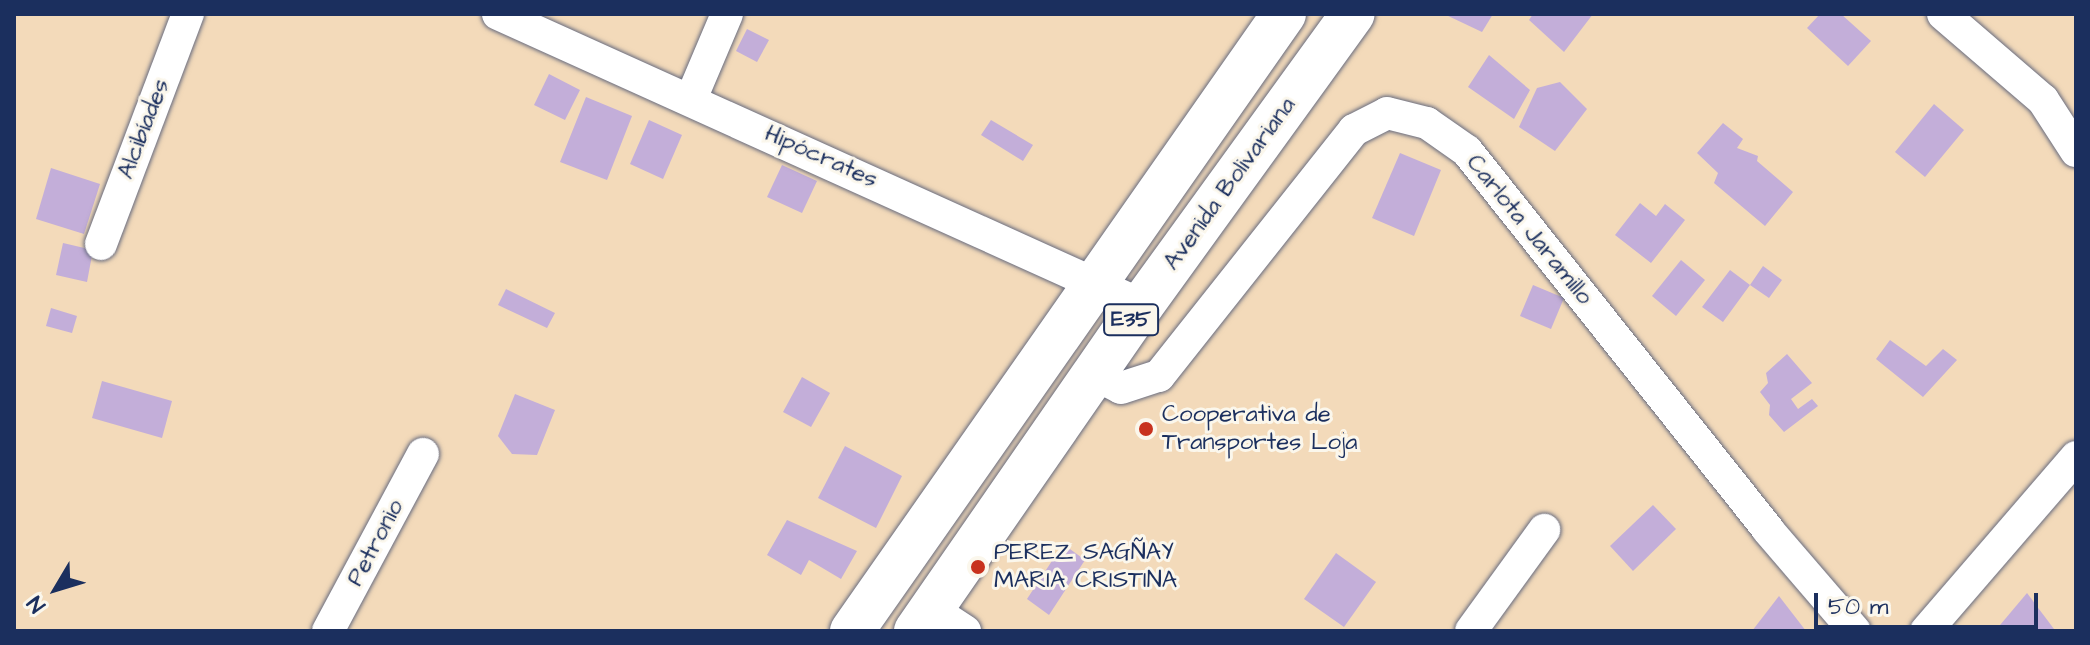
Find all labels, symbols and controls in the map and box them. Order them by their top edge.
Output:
street label: Alcibíades [112,75,176,183]
street label: Avenida Bolivariana [1158,92,1302,276]
street label: Hipócrates [760,119,882,195]
street label: Carlota Jaramillo [1460,149,1598,311]
road number: E35 [1103,302,1159,338]
place label: Cooperativa de Transportes Loja [1162,401,1357,457]
marker: Cooperativa de Transportes Loja [1137,420,1155,438]
street label: Petronio [341,495,411,591]
place label: PEREZ SAGÑAY MARIA CRISTINA [994,539,1177,595]
north arrow [16,549,96,629]
marker: PEREZ SAGÑAY MARIA CRISTINA [969,558,987,576]
scale bar [1818,577,2042,627]
text: N [20,589,53,619]
text: 50 m [1828,590,1888,624]

